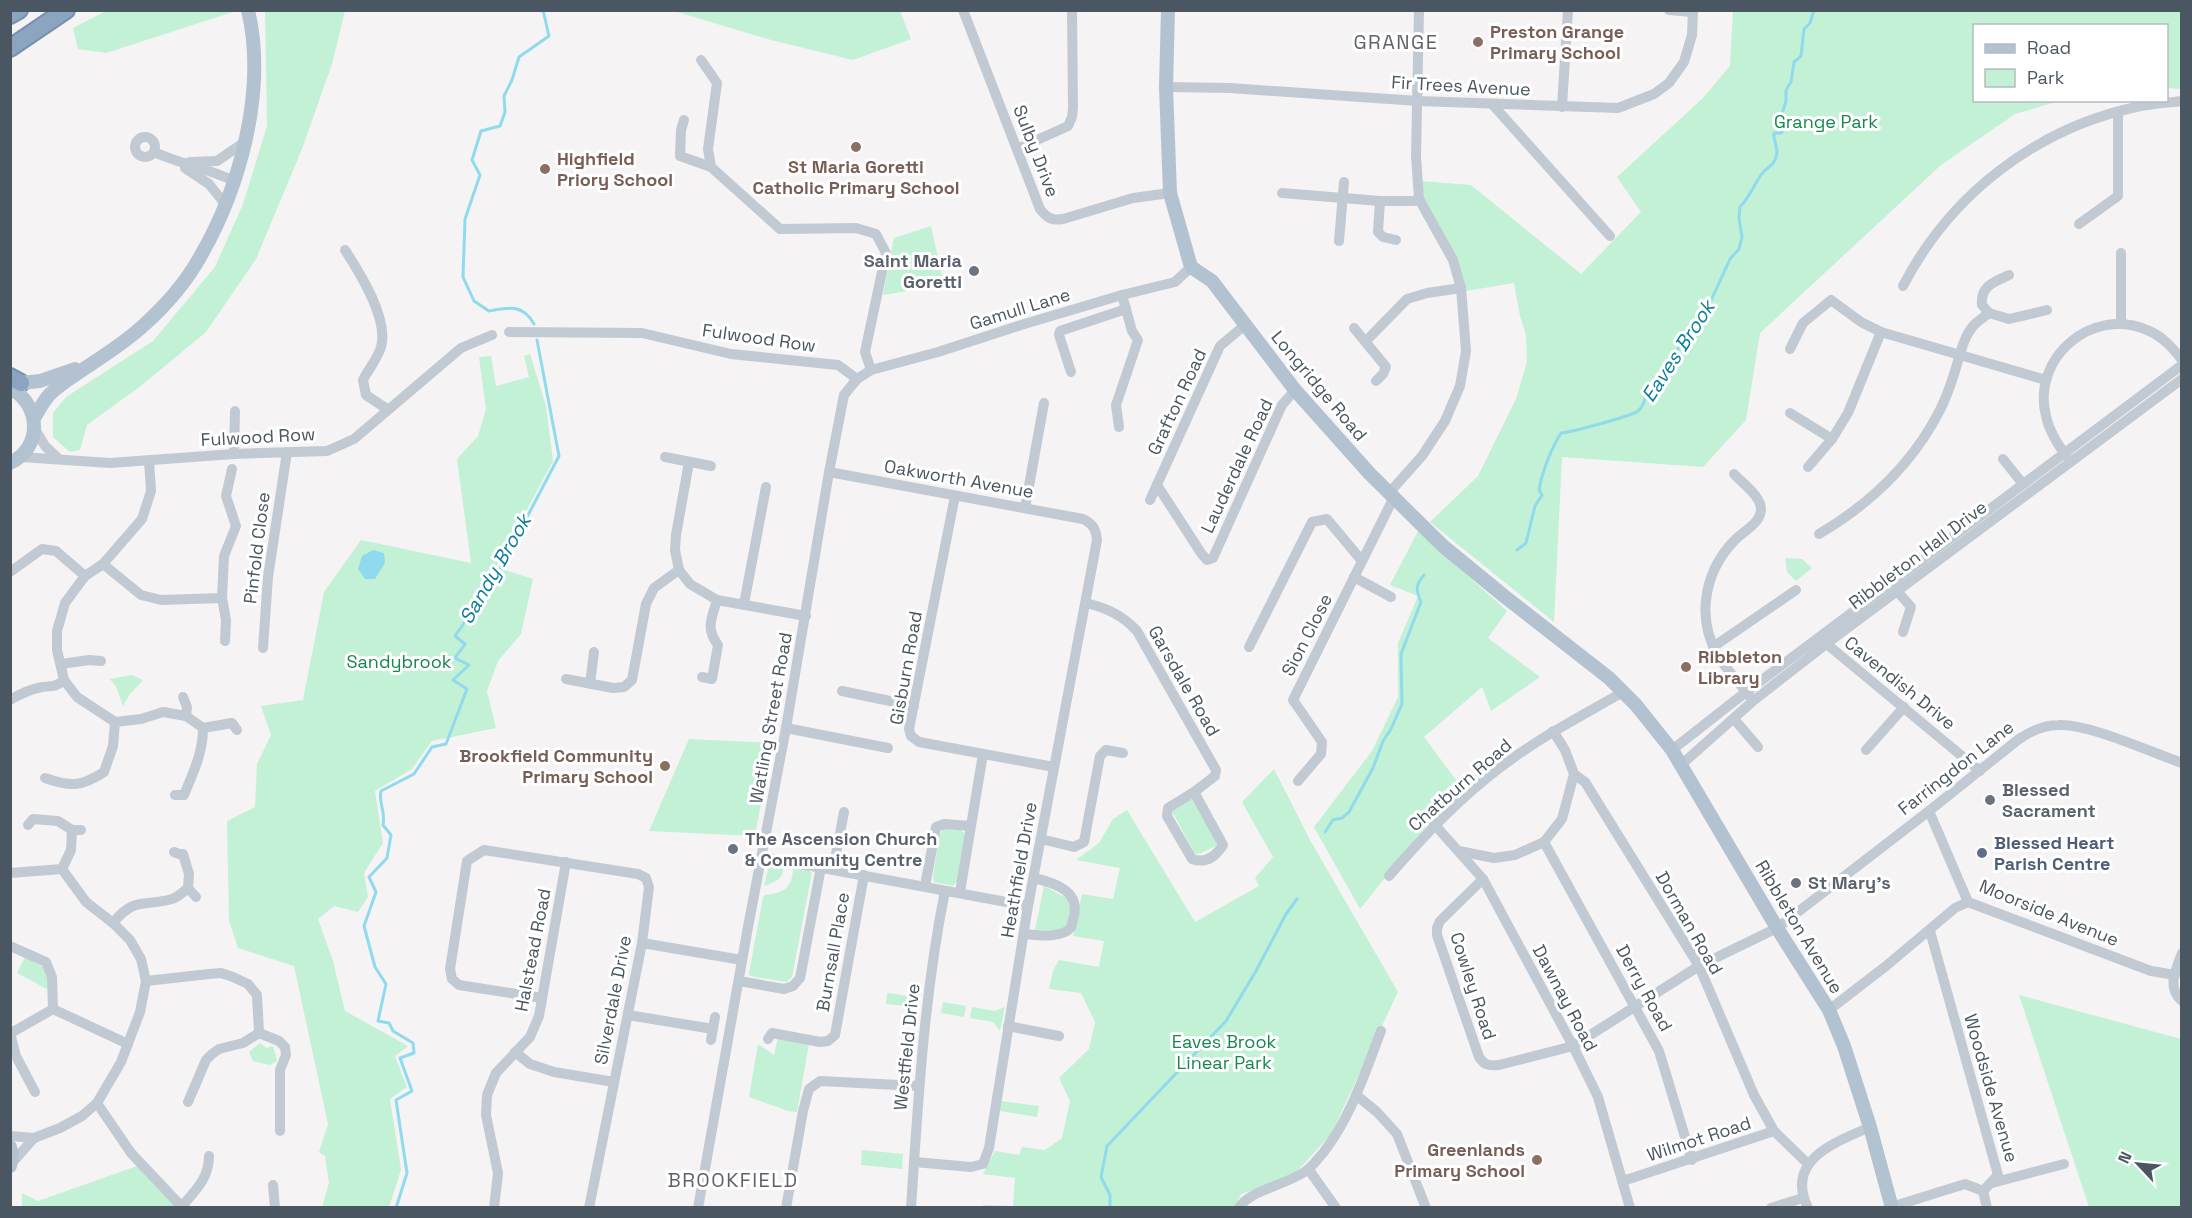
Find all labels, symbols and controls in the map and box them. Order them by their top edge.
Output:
place label: Preston Grange Primary School [1490,20,1624,64]
legend [1973,24,2168,102]
district label: GRANGE [1353,29,1439,55]
marker: Preston Grange Primary School [1471,35,1485,49]
text: Road [2027,36,2071,59]
text: Park [2027,66,2065,89]
street label: Fir Trees Avenue [1391,70,1531,101]
street label: Sulby Drive [1008,102,1065,200]
park label: Grange Park [1774,110,1878,133]
marker: St Maria Goretti Catholic Primary School [849,140,863,154]
place label: Highfield Priory School [557,147,673,191]
place label: St Maria Goretti Catholic Primary School [752,155,960,199]
marker: Highfield Priory School [538,162,552,176]
place label: Saint Maria Goretti [864,249,963,293]
marker: Saint Maria Goretti [967,264,981,278]
street label: Gamull Lane [967,282,1073,335]
water label: Eaves Brook [1636,293,1722,407]
street label: Fulwood Row [701,318,817,357]
street label: Longridge Road [1266,326,1372,446]
street label: Grafton Road [1142,345,1211,459]
street label: Lauderdale Road [1195,395,1278,537]
street label: Fulwood Row [200,422,316,451]
street label: Oakworth Avenue [882,454,1036,503]
street label: Pinfold Close [238,491,275,605]
street label: Ribbleton Hall Drive [1844,495,1991,614]
water label: Sandy Brook [453,508,538,628]
street label: Sion Close [1276,590,1337,680]
street label: Gisburn Road [884,609,927,727]
street label: Garsdale Road [1143,621,1225,740]
street label: Watling Street Road [744,630,797,805]
street label: Cavendish Drive [1840,631,1961,735]
place label: Ribbleton Library [1698,645,1782,689]
park label: Sandybrook [346,650,452,673]
marker: Ribbleton Library [1679,660,1693,674]
street label: Farringdon Lane [1893,715,2018,820]
street label: Chatburn Road [1403,733,1516,836]
place label: Brookfield Community Primary School [459,744,653,788]
marker: Brookfield Community Primary School [658,759,672,773]
place label: Blessed Sacrament [2002,778,2096,822]
marker: Blessed Sacrament [1983,793,1997,807]
street label: Heathfield Drive [995,800,1042,940]
place label: The Ascension Church & Community Centre [745,827,937,871]
place label: Blessed Heart Parish Centre [1994,831,2114,875]
marker: The Ascension Church & Community Centre [726,842,740,856]
marker: Blessed Heart Parish Centre [1975,846,1989,860]
street label: Ribbleton Avenue [1750,856,1848,998]
street label: Dorman Road [1651,867,1728,979]
place label: St Mary's [1808,871,1891,894]
street label: Moorside Avenue [1976,874,2122,951]
marker: St Mary's [1789,876,1803,890]
street label: Halstead Road [509,886,556,1013]
street label: Burnsall Place [811,890,854,1013]
street label: Cowley Road [1445,929,1502,1043]
street label: Silverdale Drive [589,933,636,1066]
street label: Dawnay Road [1528,940,1603,1055]
street label: Derry Road [1611,940,1678,1035]
street label: Westfield Drive [888,982,925,1112]
street label: Woodside Avenue [1959,1011,2024,1165]
park label: Eaves Brook Linear Park [1172,1030,1277,1074]
street label: Wilmot Road [1644,1111,1754,1166]
north arrow [2108,1134,2168,1194]
place label: Greenlands Primary School [1394,1138,1525,1182]
text: N [2113,1148,2137,1167]
marker: Greenlands Primary School [1530,1153,1544,1167]
district label: BROOKFIELD [668,1167,798,1193]

